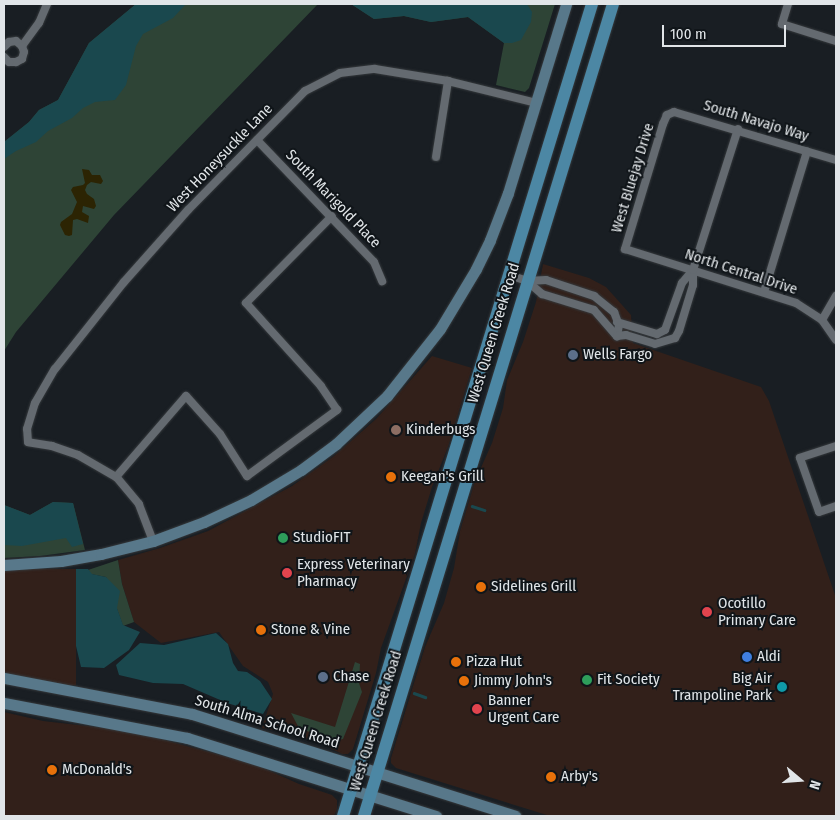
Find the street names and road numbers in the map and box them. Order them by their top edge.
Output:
street label: South Navajo Way [701,96,811,146]
street label: West Honeysuckle Lane [164,100,276,216]
street label: West Bluejay Drive [608,121,658,235]
street label: South Marigold Place [282,146,384,252]
street label: North Central Drive [682,245,800,299]
street label: West Queen Creek Road [464,261,524,405]
street label: West Queen Creek Road [346,649,406,793]
street label: South Alma School Road [193,691,341,753]

